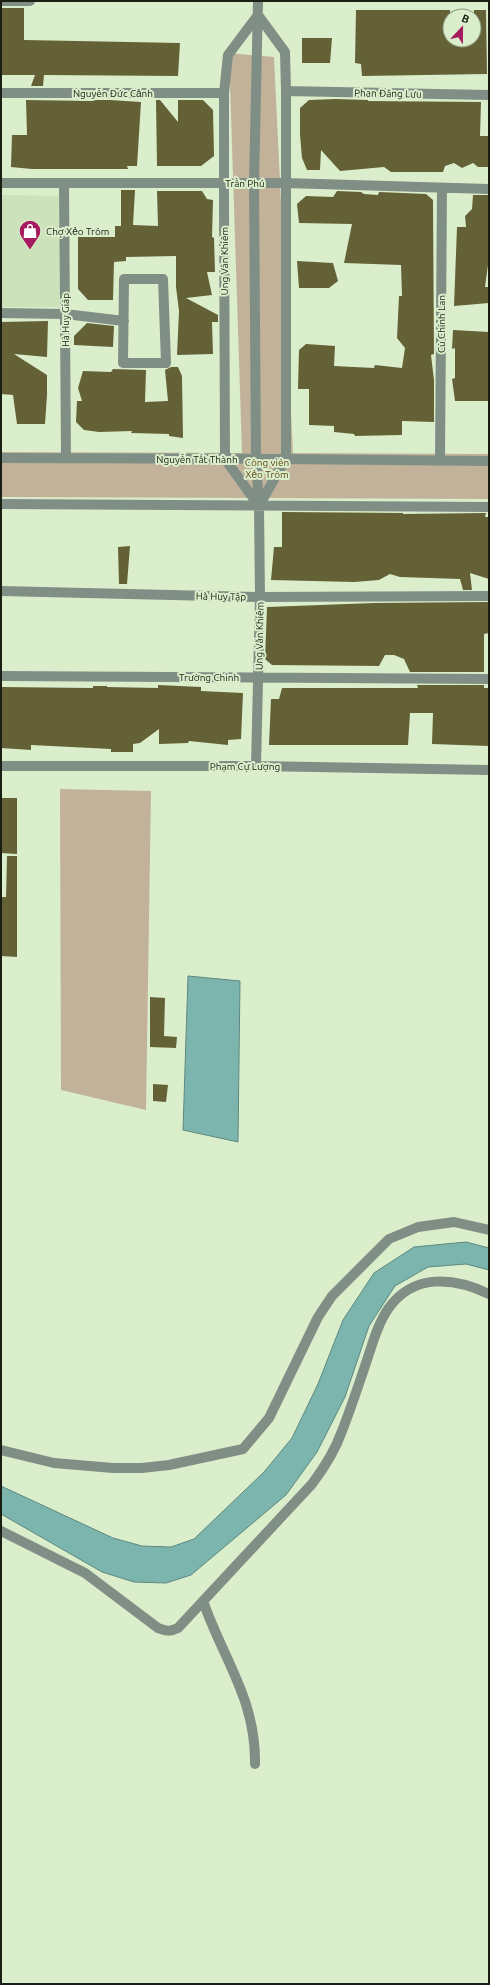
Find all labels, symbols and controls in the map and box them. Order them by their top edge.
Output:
north arrow [442,8,482,48]
text: B [460,12,471,26]
street label: Phan Đăng Lưu [354,87,422,100]
street label: Nguyễn Đức Cảnh [73,88,153,99]
street label: Trần Phú [225,177,265,189]
shop icon: Chợ Xẻo Trôm [17,218,43,251]
place label: Chợ Xẻo Trôm [46,226,109,238]
street label: Ung Văn Khiêm [219,227,230,295]
street label: Hà Huy Giáp [60,293,71,347]
street label: Cù Chính Lan [436,295,447,353]
street label: Nguyễn Tất Thành [156,453,238,465]
park label: Công viên Xẻo Trôm [245,457,289,480]
street label: Hà Huy Tập [196,591,246,603]
street label: Ung Văn Khiêm [253,602,266,670]
street label: Trường Chinh [179,672,239,683]
street label: Phạm Cự Lượng [210,761,280,773]

